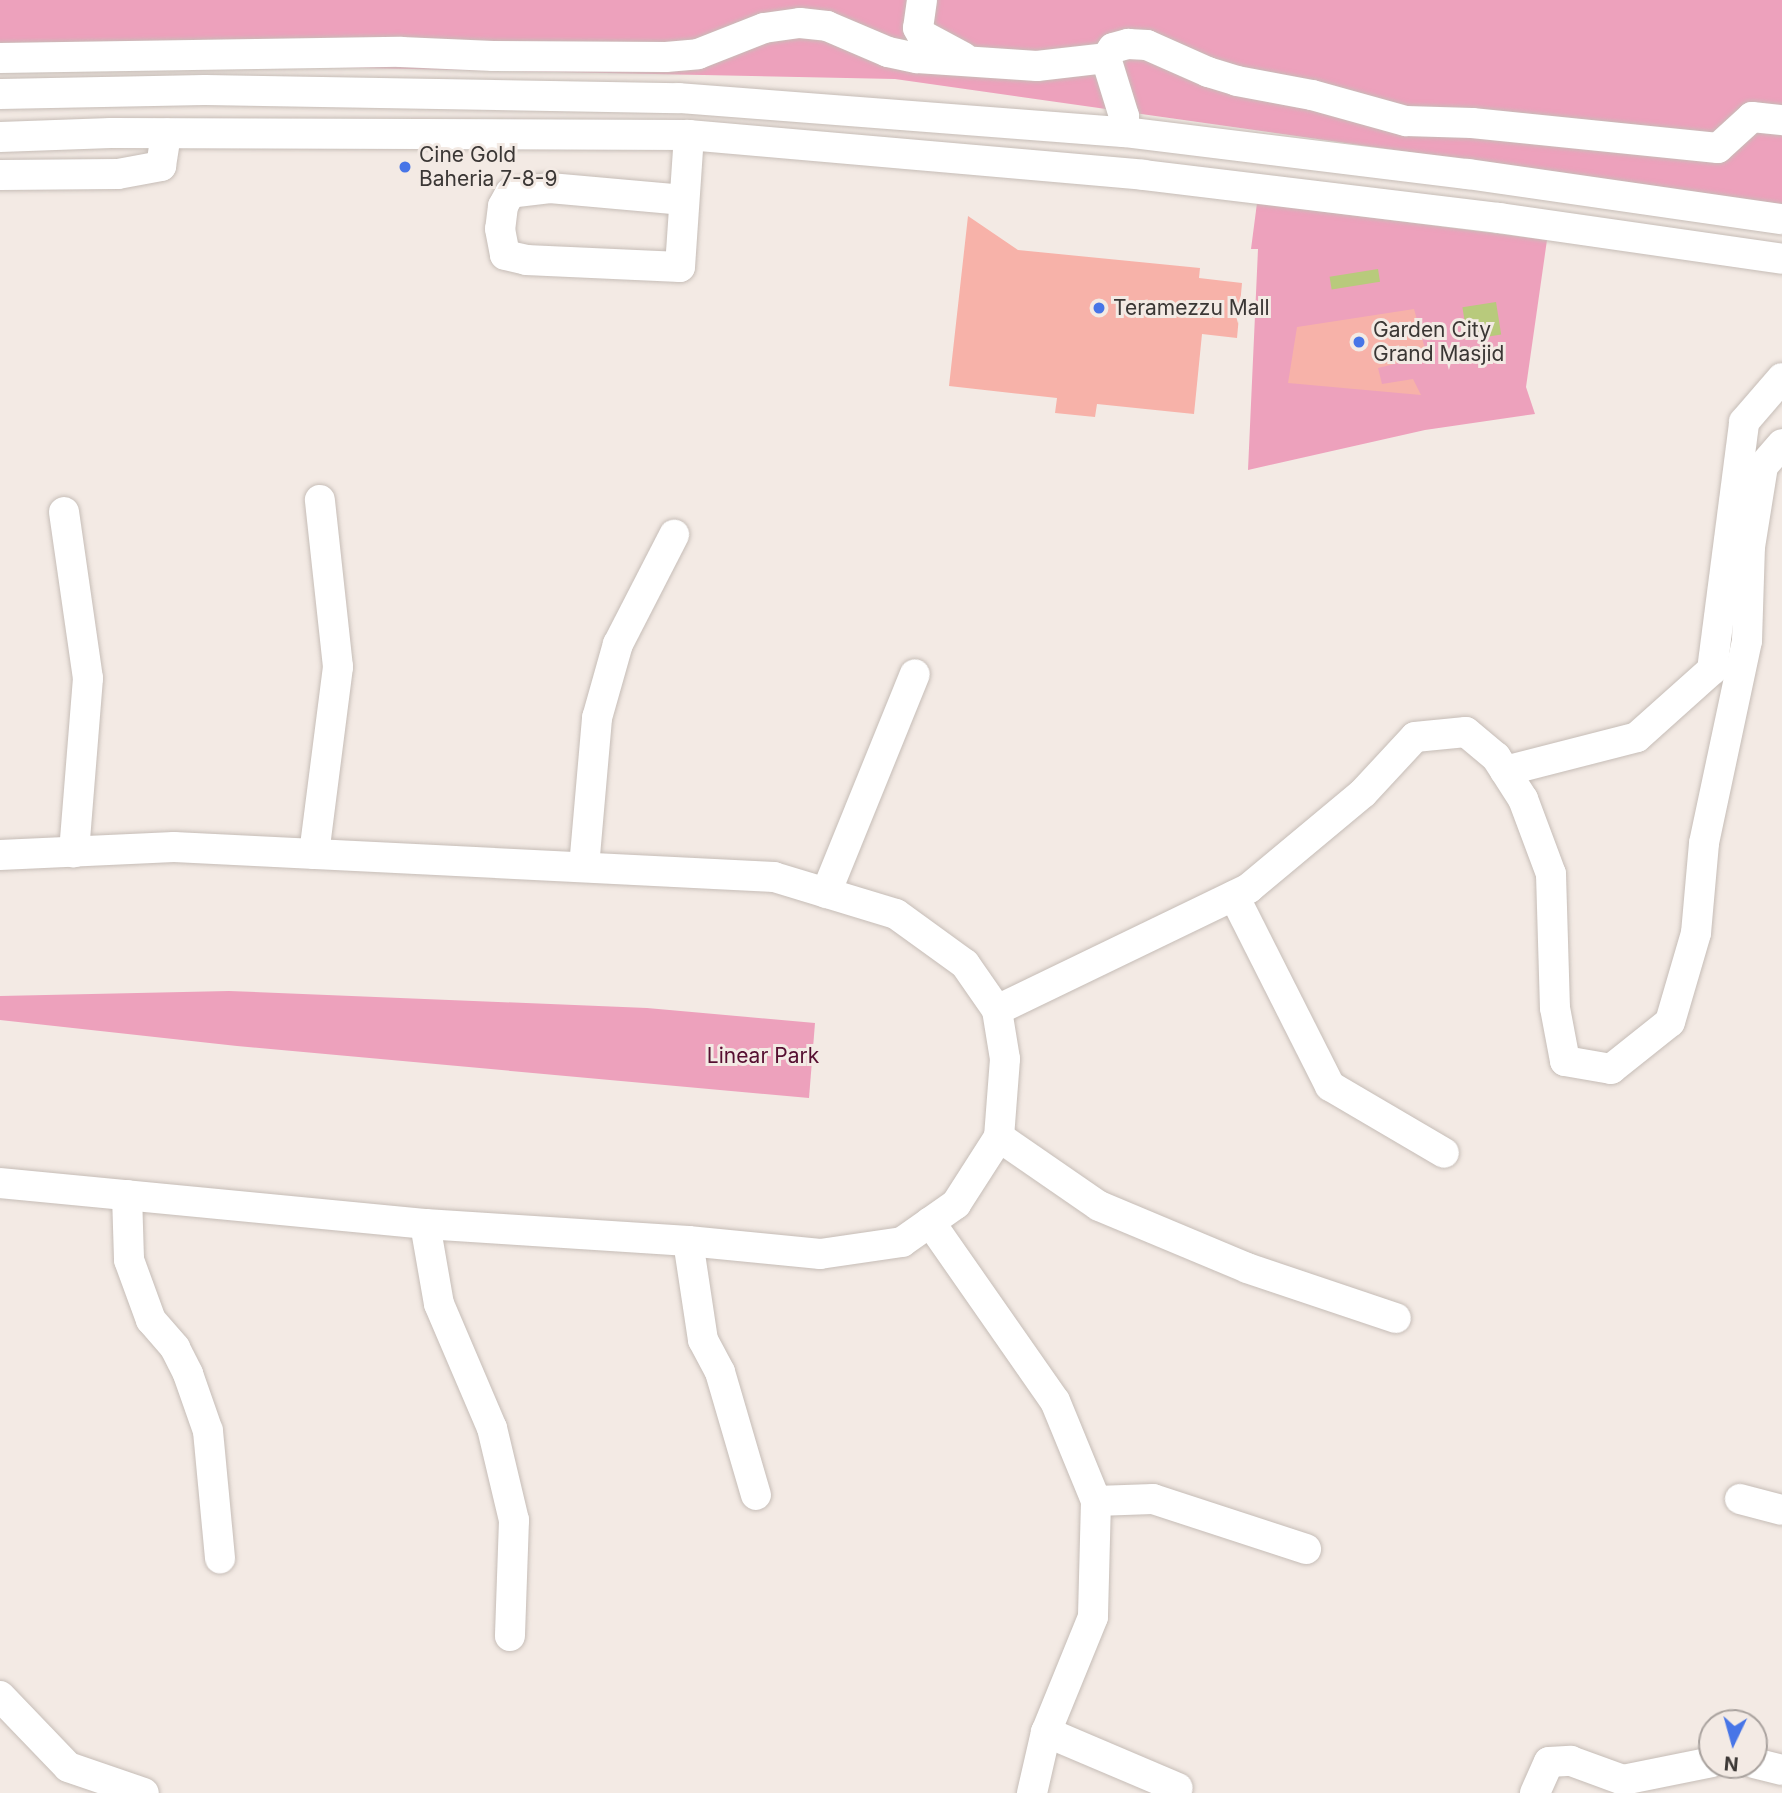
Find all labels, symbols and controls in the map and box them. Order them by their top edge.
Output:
place label: Cine Gold Baheria 7-8-9 [419,142,557,192]
marker: Cine Gold Baheria 7-8-9 [397,159,413,175]
place label: Teramezzu Mall [1113,295,1270,321]
marker: Teramezzu Mall [1091,300,1107,316]
place label: Garden City Grand Masjid [1373,317,1504,367]
marker: Garden City Grand Masjid [1351,334,1367,350]
park label: Linear Park [707,1043,819,1069]
north arrow [1698,1709,1768,1779]
text: N [1723,1751,1740,1776]

